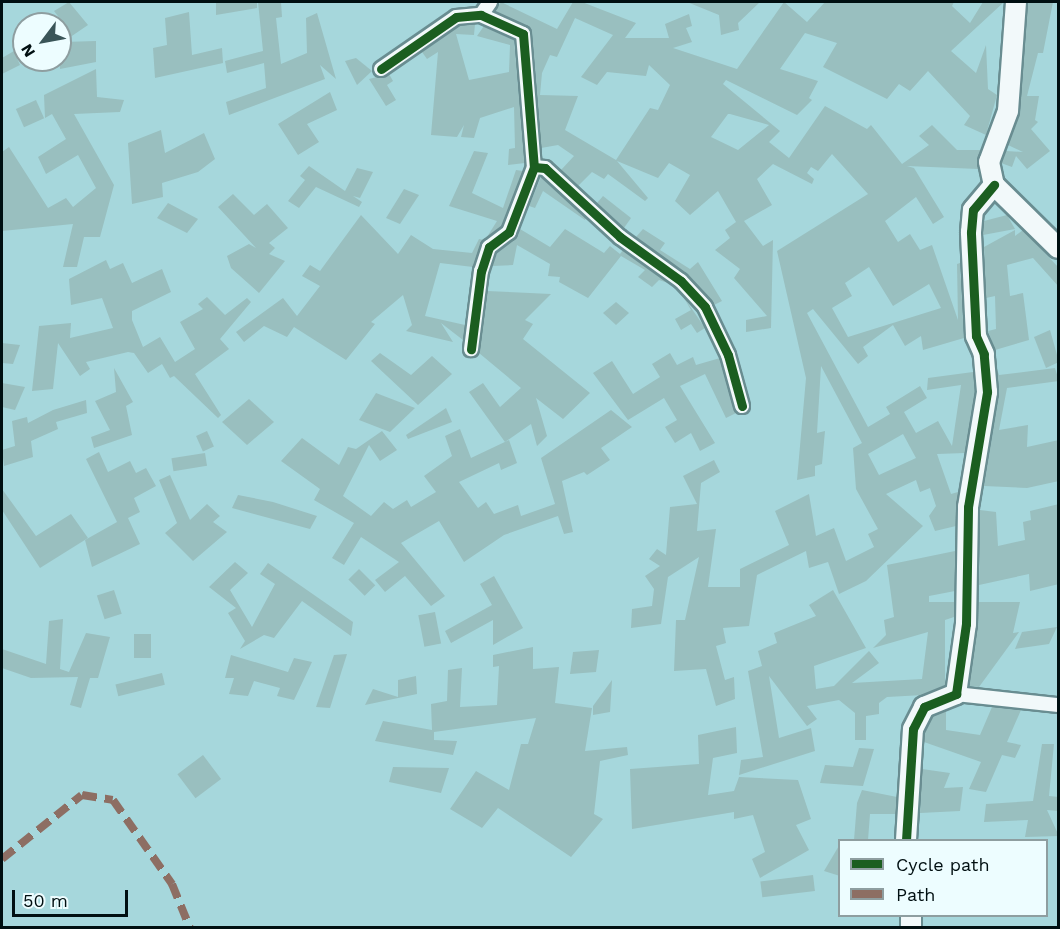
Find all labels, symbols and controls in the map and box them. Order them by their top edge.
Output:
north arrow [12,12,72,72]
text: N [17,41,39,61]
legend [838,839,1048,917]
text: Cycle path [896,854,990,875]
scale bar [15,878,130,916]
text: Path [896,884,936,905]
text: 50 m [23,890,68,911]

